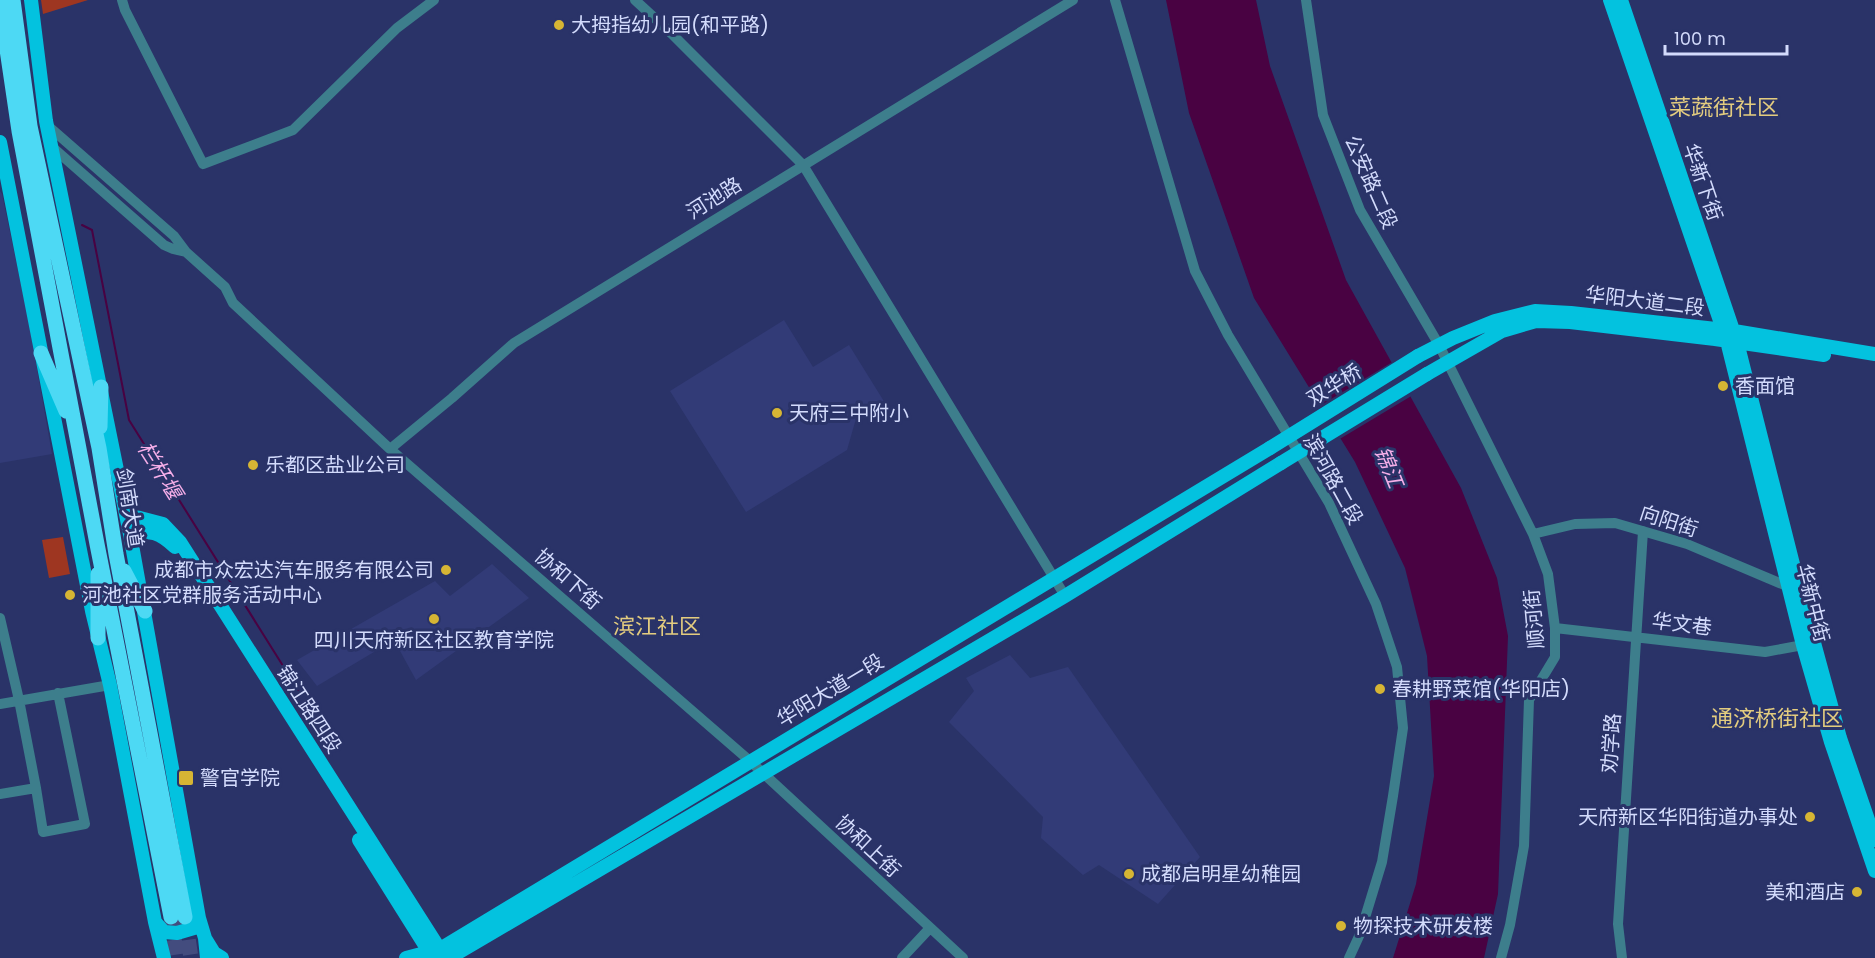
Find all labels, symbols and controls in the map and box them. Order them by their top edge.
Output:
place label: 大拇指幼儿园(和平路) [571,11,769,39]
marker: 大拇指幼儿园(和平路) [552,18,566,32]
scale bar [1665,18,1786,56]
text: 100 m [1674,26,1726,51]
district label: 菜蔬街社区 [1669,92,1779,123]
street label: 公安路二段 [1338,131,1404,233]
street label: 华新下街 [1677,140,1729,224]
street label: 河池路 [681,170,747,226]
street label: 华阳大道二段 [1584,280,1706,322]
street label: 双华桥 [1301,357,1367,413]
place label: 香面馆 [1735,372,1795,400]
marker: 香面馆 [1716,379,1730,393]
place label: 天府三中附小 [789,399,909,427]
marker: 天府三中附小 [770,406,784,420]
street label: 滨河路二段 [1297,428,1369,530]
water label: 栏杆堰 [131,436,191,507]
water label: 锦江 [1368,442,1411,494]
place label: 乐都区盐业公司 [265,451,405,479]
marker: 乐都区盐业公司 [246,458,260,472]
street label: 剑南大道 [110,466,150,550]
street label: 向阳街 [1636,498,1702,544]
street label: 协和下街 [529,542,607,616]
place label: 成都市众宏达汽车服务有限公司 [154,556,434,584]
street label: 华新中街 [1790,561,1836,645]
marker: 成都市众宏达汽车服务有限公司 [439,563,453,577]
place label: 河池社区党群服务活动中心 [82,581,322,609]
marker: 河池社区党群服务活动中心 [63,588,77,602]
street label: 顺河街 [1517,588,1551,650]
street label: 华文巷 [1651,606,1713,642]
district label: 滨江社区 [613,611,701,642]
marker: 四川天府新区社区教育学院 [427,612,441,626]
place label: 四川天府新区社区教育学院 [314,626,554,654]
street label: 华阳大道一段 [771,647,889,733]
street label: 锦江路四段 [270,659,348,759]
place label: 春耕野菜馆(华阳店) [1392,675,1570,703]
marker: 春耕野菜馆(华阳店) [1373,682,1387,696]
district label: 通济桥街社区 [1711,703,1843,734]
street label: 劝学路 [1595,712,1627,774]
place label: 警官学院 [200,764,280,792]
marker: 警官学院 [177,769,195,787]
place label: 天府新区华阳街道办事处 [1578,803,1798,831]
street label: 协和上街 [829,808,907,884]
marker: 天府新区华阳街道办事处 [1803,810,1817,824]
place label: 成都启明星幼稚园 [1141,860,1301,888]
marker: 成都启明星幼稚园 [1122,867,1136,881]
place label: 美和酒店 [1765,878,1845,906]
marker: 美和酒店 [1850,885,1864,899]
place label: 物探技术研发楼 [1353,912,1493,940]
marker: 物探技术研发楼 [1334,919,1348,933]

